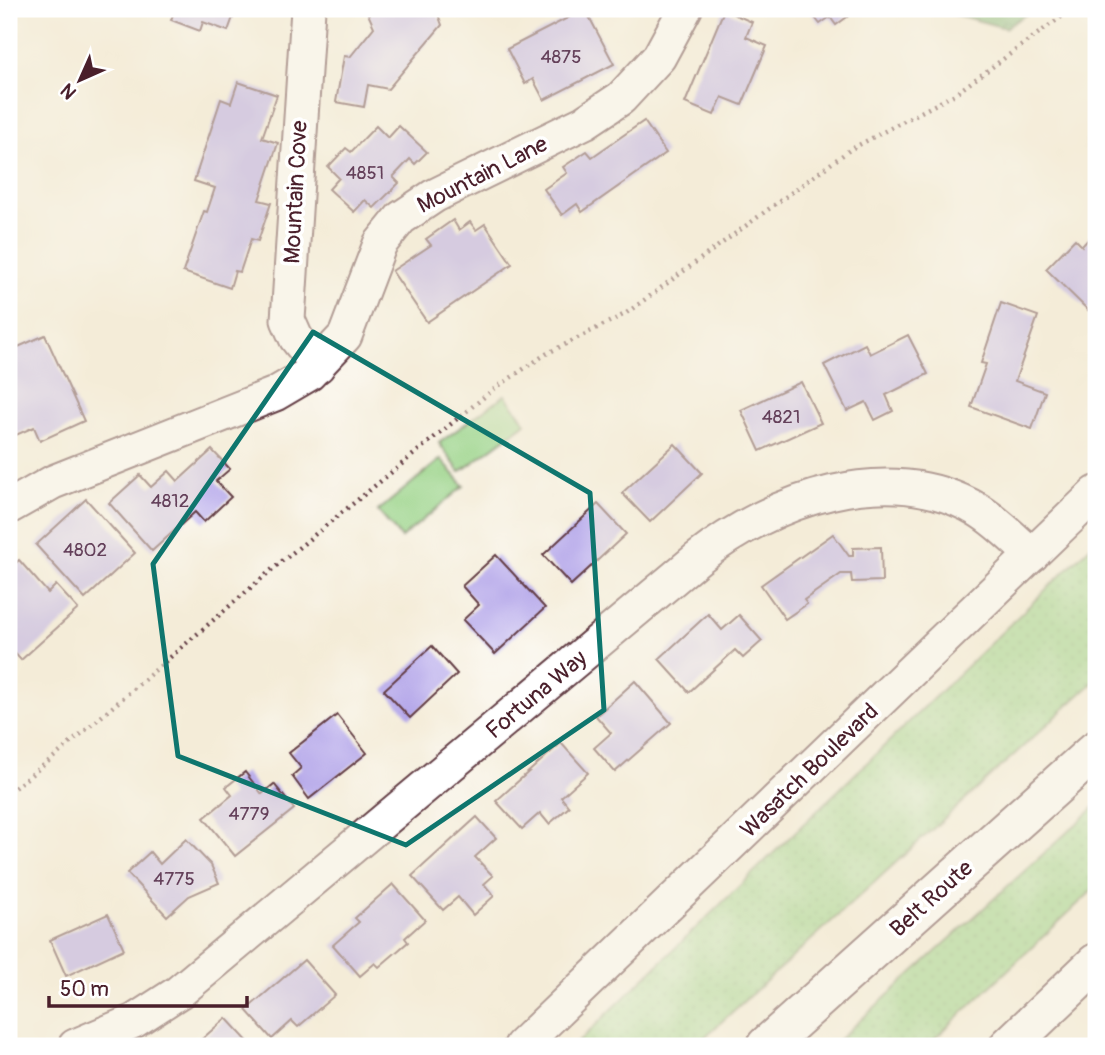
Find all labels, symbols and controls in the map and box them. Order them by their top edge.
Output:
house number: 4875 [541,45,581,69]
north arrow [46,46,116,116]
text: N [56,78,82,104]
street label: Mountain Cove [277,119,314,264]
street label: Mountain Lane [412,129,553,220]
house number: 4851 [346,161,384,185]
house number: 4821 [762,405,800,429]
house number: 4812 [151,489,189,513]
house number: 4802 [63,538,107,562]
street label: Fortuna Way [480,644,593,745]
street label: Wasatch Boulevard [734,697,885,844]
house number: 4779 [229,802,269,826]
street label: Belt Route [884,853,979,943]
house number: 4775 [153,867,195,891]
scale bar [49,964,247,1008]
text: 50 m [60,976,109,1003]

